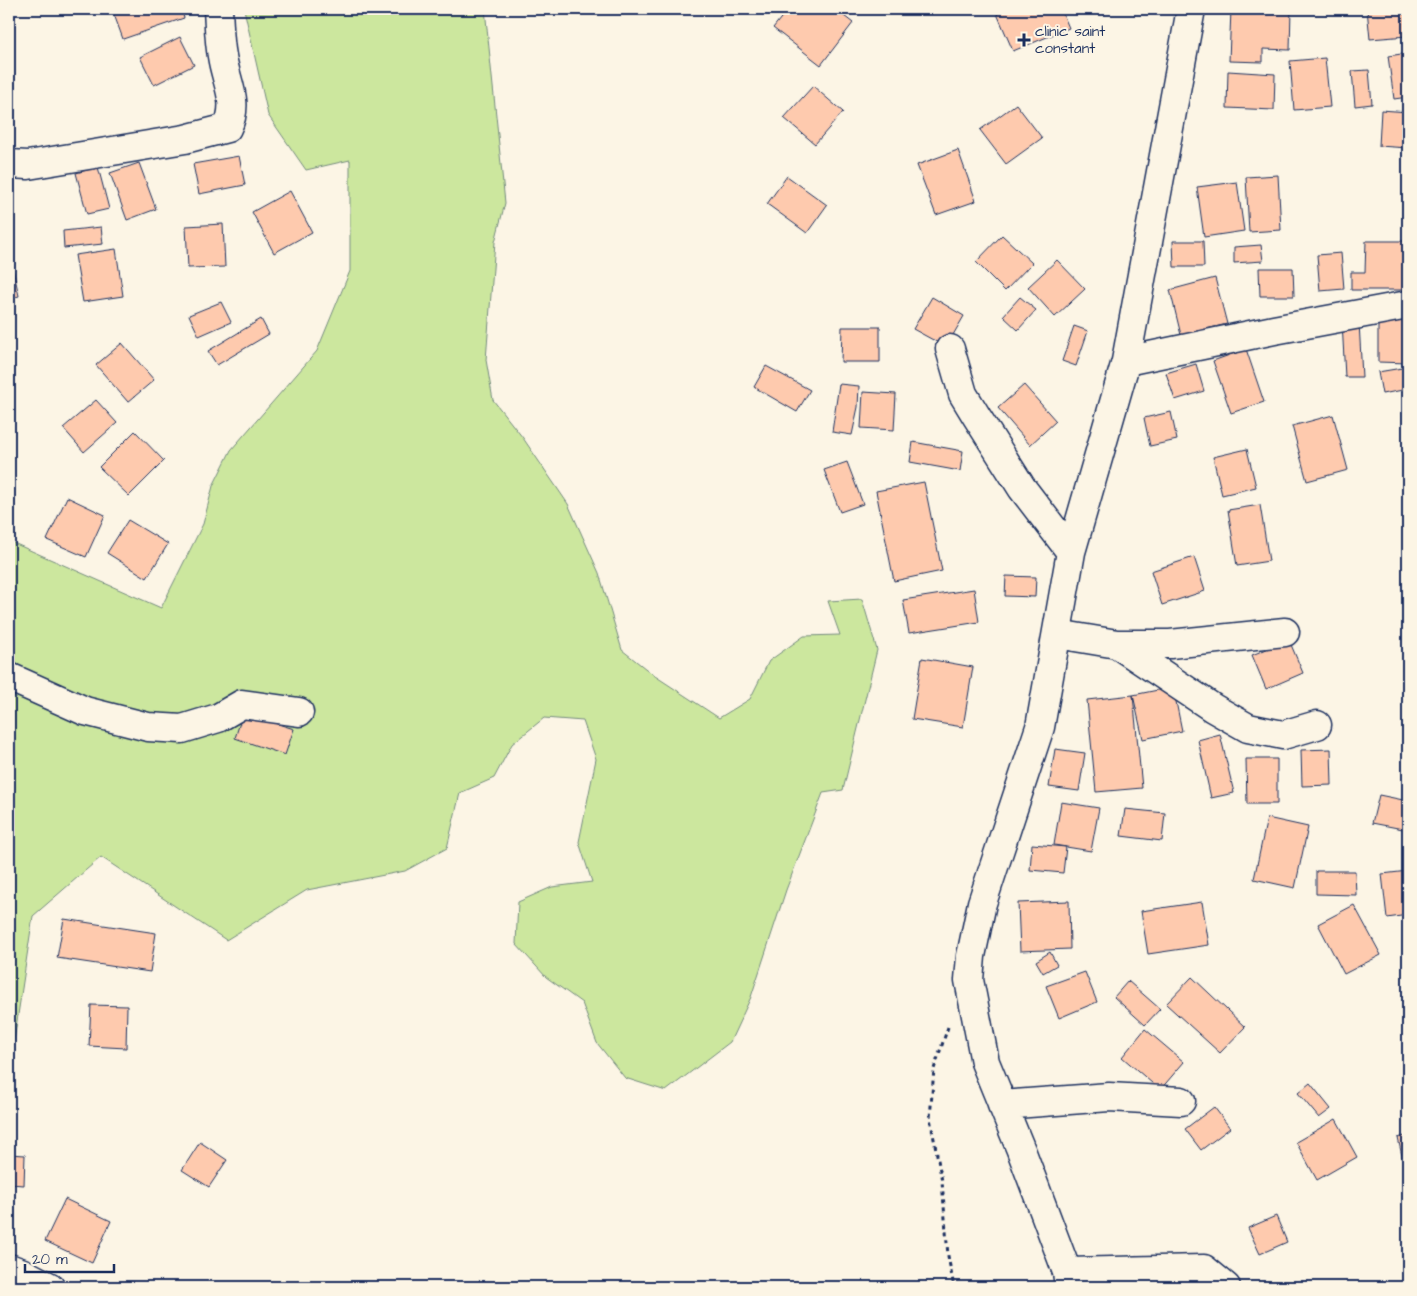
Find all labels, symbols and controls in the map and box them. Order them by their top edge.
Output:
place label: clinic saint constant [1035,21,1105,59]
marker: clinic saint constant [1017,33,1031,47]
scale bar [25,1241,114,1273]
text: 20 m [32,1249,68,1270]

